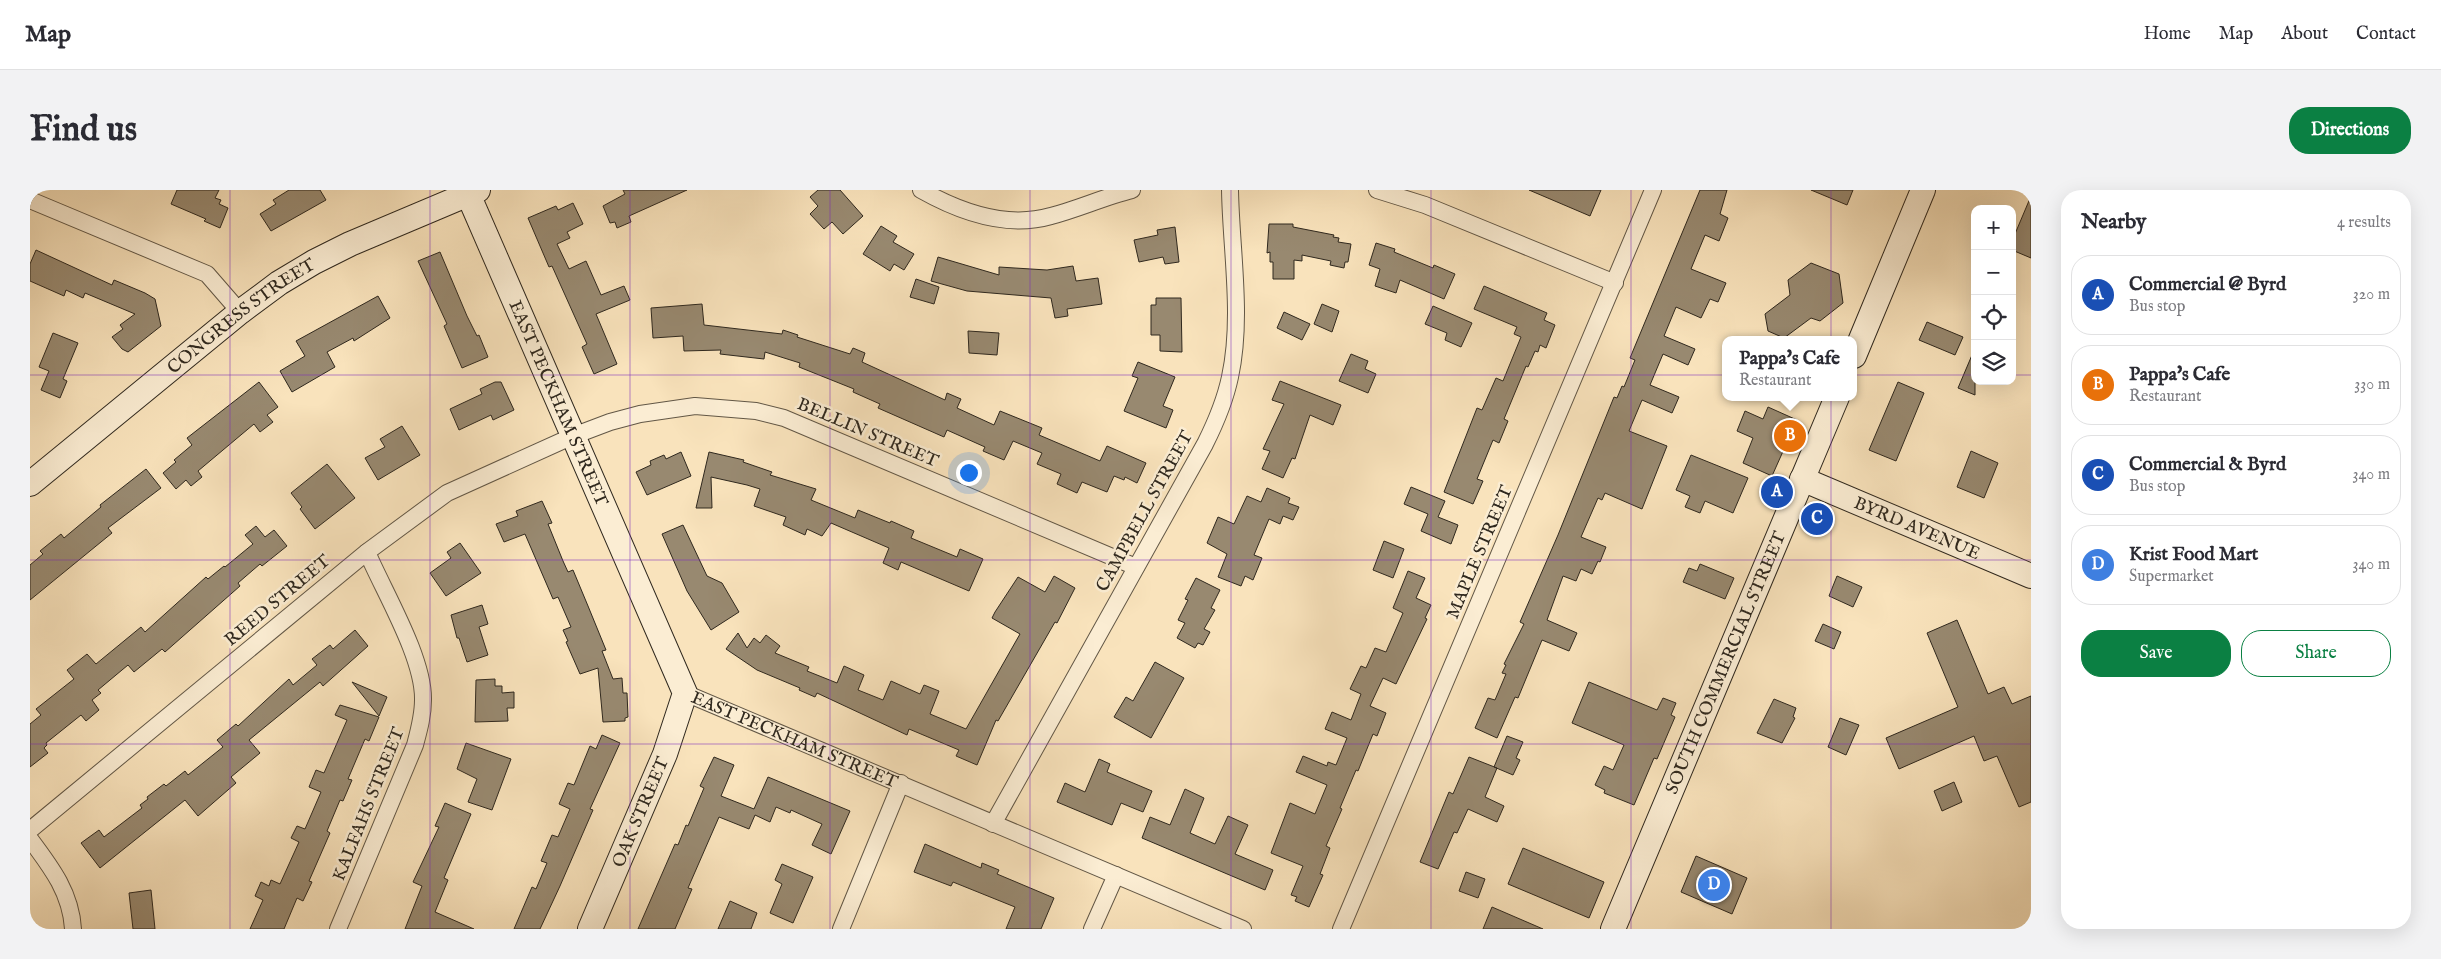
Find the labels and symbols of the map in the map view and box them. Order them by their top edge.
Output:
street label: CONGRESS STREET [163,254,320,380]
street label: EAST PECKHAM STREET [503,297,612,510]
street label: BELLIN STREET [793,393,942,474]
pin: B [1774,417,1806,455]
street label: CAMPBELL STREET [1092,427,1199,596]
your location [956,460,982,486]
pin: A [1761,473,1793,511]
street label: MAPLE STREET [1442,482,1519,623]
street label: BYRD AVENUE [1850,492,1983,566]
pin: C [1801,500,1833,538]
street label: SOUTH COMMERCIAL STREET [1661,528,1792,798]
street label: REED STREET [220,550,336,652]
street label: EAST PECKHAM STREET [687,687,901,795]
street label: KALFAHS STREET [328,724,411,885]
street label: OAK STREET [608,754,675,871]
pin: D [1698,866,1730,904]

